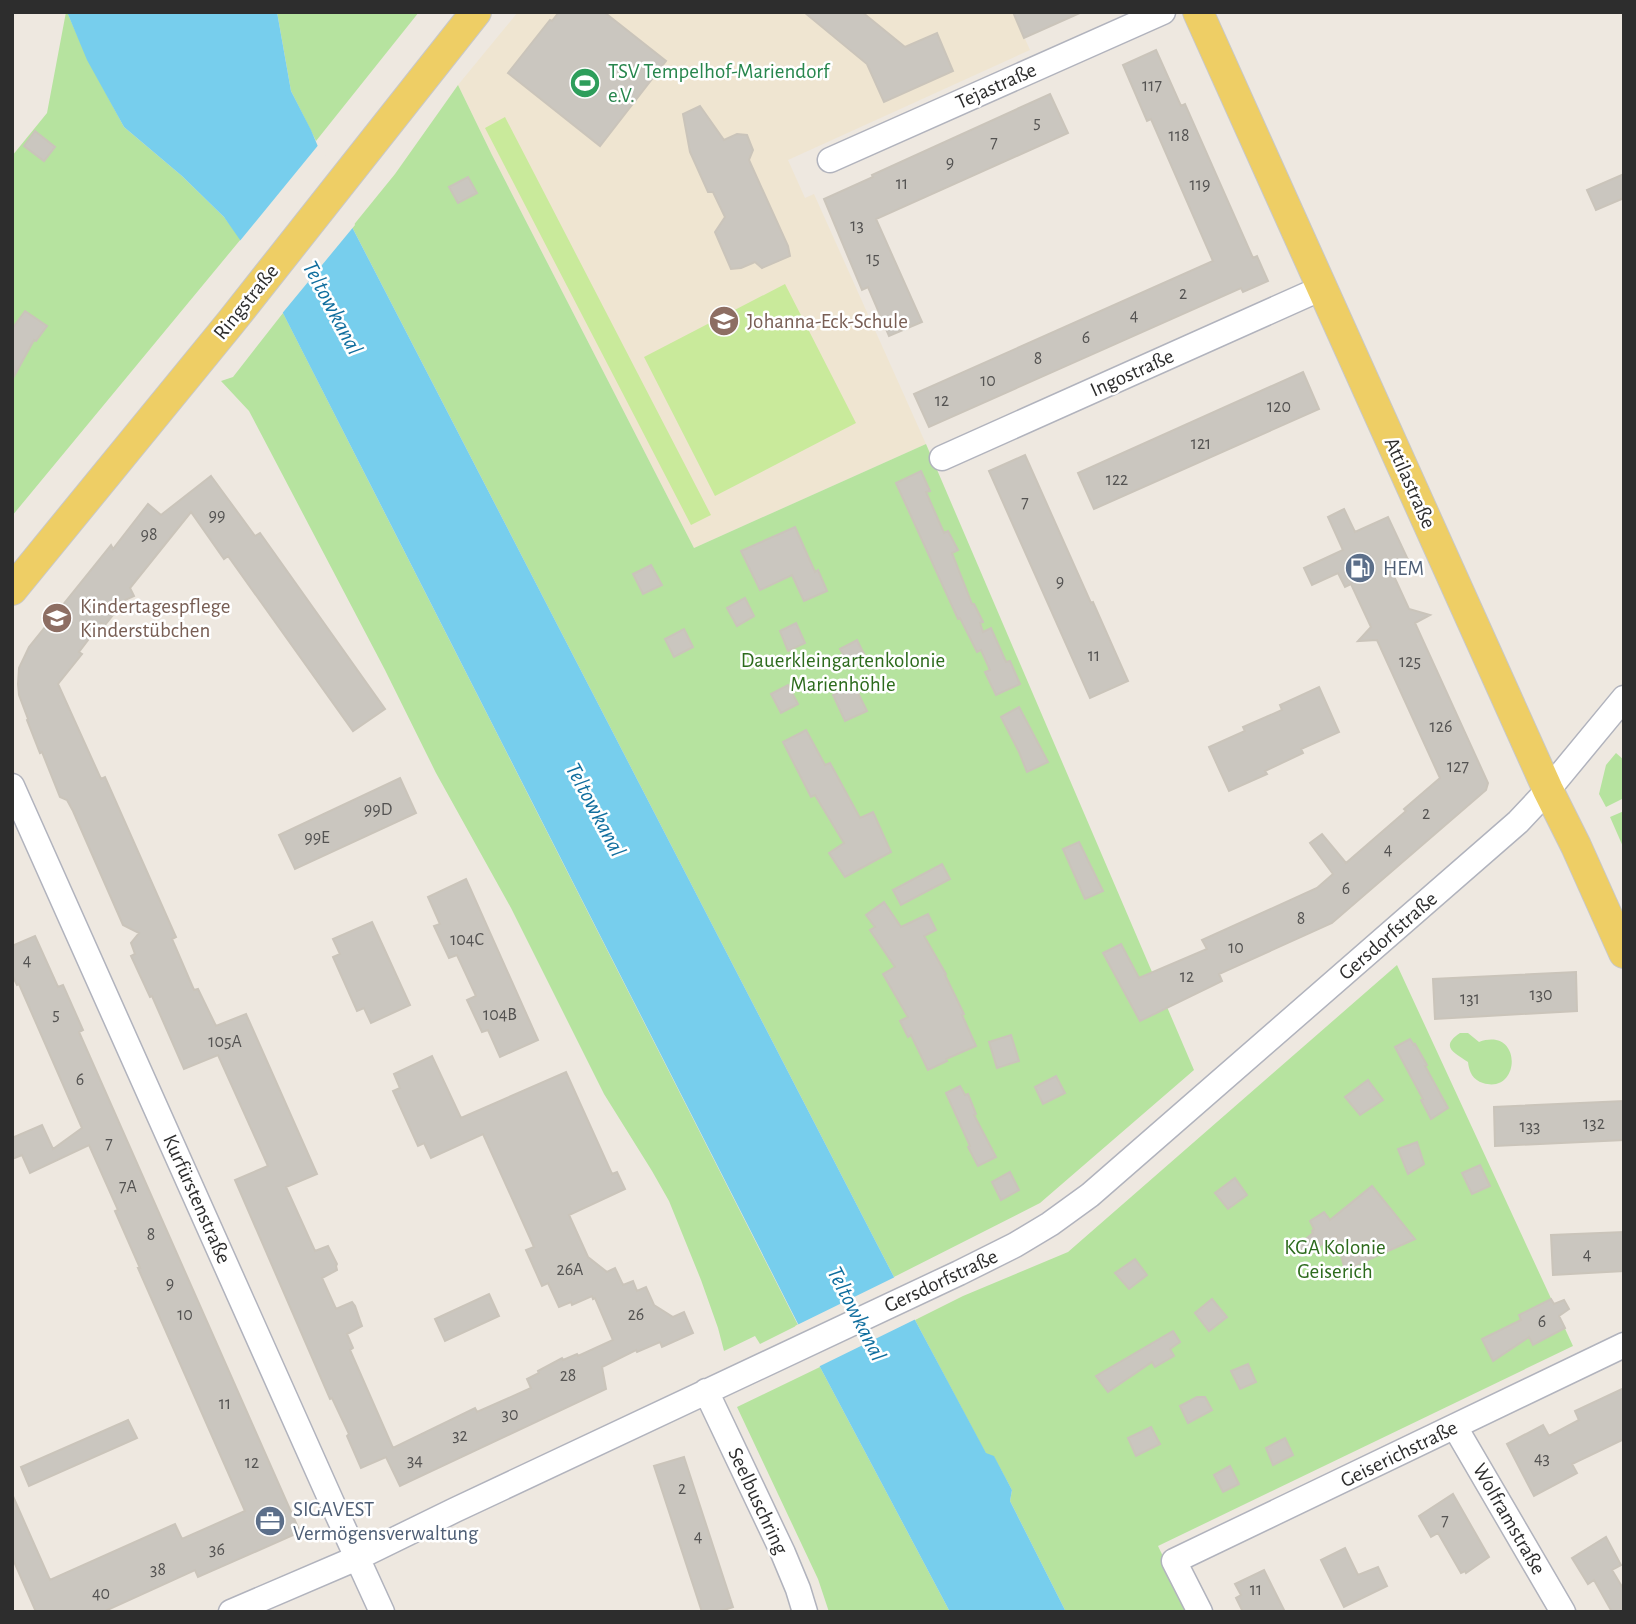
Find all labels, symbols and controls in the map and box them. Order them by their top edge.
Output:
street label: Tejastraße [952,59,1040,113]
place label: TSV Tempelhof-Mariendorf e.V. [608,61,831,106]
sports icon: TSV Tempelhof-Mariendorf e.V. [568,66,602,100]
house number: 117 [1142,77,1162,95]
house number: 5 [1033,114,1041,132]
house number: 118 [1169,127,1189,145]
house number: 7 [990,134,998,152]
house number: 9 [946,154,954,172]
house number: 11 [896,175,908,193]
house number: 119 [1190,176,1210,194]
house number: 13 [850,217,864,235]
house number: 15 [866,250,880,268]
water label: Teltowkanal [298,257,366,359]
street label: Ringstraße [210,260,282,344]
house number: 2 [1179,285,1187,303]
school or university icon: Johanna-Eck-Schule [707,304,741,338]
house number: 4 [1130,307,1139,325]
place label: Johanna-Eck-Schule [747,311,908,332]
house number: 6 [1082,329,1090,347]
street label: Ingostraße [1087,345,1177,401]
house number: 8 [1034,350,1042,368]
house number: 10 [980,372,996,390]
house number: 12 [935,392,949,410]
house number: 120 [1267,398,1291,416]
street label: Attilastraße [1381,434,1439,532]
house number: 121 [1191,435,1211,453]
house number: 122 [1106,471,1128,489]
house number: 7 [1021,494,1029,512]
house number: 99 [209,507,225,525]
house number: 98 [141,526,158,544]
fuel station icon: HEM [1343,551,1377,585]
place label: HEM [1383,558,1424,579]
house number: 9 [1056,573,1064,591]
place label: Kindertagespflege Kinderstübchen [80,596,230,641]
school or university icon: Kindertagespflege Kinderstübchen [40,601,74,635]
house number: 11 [1088,647,1100,665]
park label: Dauerkleingartenkolonie Marienhöhle [741,650,945,695]
house number: 125 [1399,653,1421,671]
house number: 126 [1430,718,1452,736]
house number: 127 [1447,758,1469,776]
water label: Teltowkanal [561,759,629,861]
house number: 99D [364,801,392,819]
house number: 2 [1422,805,1430,823]
house number: 99E [304,829,330,847]
house number: 4 [1384,841,1393,859]
house number: 6 [1342,880,1350,898]
street label: Gersdorfstraße [1335,888,1441,984]
house number: 8 [1297,910,1305,928]
house number: 104C [450,931,484,949]
house number: 10 [1228,939,1244,957]
house number: 4 [23,952,32,970]
house number: 12 [1180,968,1194,986]
house number: 130 [1529,986,1553,1004]
house number: 131 [1460,990,1480,1008]
house number: 5 [52,1006,60,1024]
house number: 104B [483,1006,517,1024]
house number: 105A [208,1033,242,1051]
house number: 6 [76,1071,84,1089]
house number: 132 [1583,1115,1605,1133]
house number: 133 [1519,1118,1541,1136]
street label: Kurfürstenstraße [159,1131,235,1267]
house number: 7 [105,1135,113,1153]
house number: 7A [119,1178,138,1196]
house number: 8 [147,1226,155,1244]
park label: KGA Kolonie Geiserich [1284,1237,1386,1282]
street label: Gersdorfstraße [881,1246,1001,1316]
house number: 4 [1583,1246,1592,1264]
house number: 26A [556,1261,584,1279]
water label: Teltowkanal [822,1263,890,1365]
house number: 9 [166,1275,174,1293]
house number: 10 [177,1306,193,1324]
house number: 26 [628,1306,644,1324]
house number: 6 [1538,1313,1546,1331]
house number: 28 [560,1367,576,1385]
house number: 11 [219,1395,231,1413]
house number: 30 [502,1406,518,1424]
street label: Geiserichstraße [1337,1417,1461,1491]
house number: 32 [452,1427,468,1445]
street label: Seelbuschring [724,1444,792,1558]
house number: 43 [1534,1450,1550,1468]
house number: 34 [407,1452,423,1470]
house number: 12 [245,1454,259,1472]
street label: Wolframstraße [1469,1460,1549,1578]
house number: 2 [678,1480,686,1498]
place label: SIGAVEST Vermögensverwaltung [293,1499,479,1544]
office icon: SIGAVEST Vermögensverwaltung [253,1504,287,1538]
house number: 7 [1441,1512,1449,1530]
house number: 4 [694,1528,703,1546]
house number: 36 [209,1541,225,1559]
house number: 38 [150,1561,166,1579]
house number: 11 [1250,1581,1262,1599]
house number: 40 [92,1585,110,1603]

